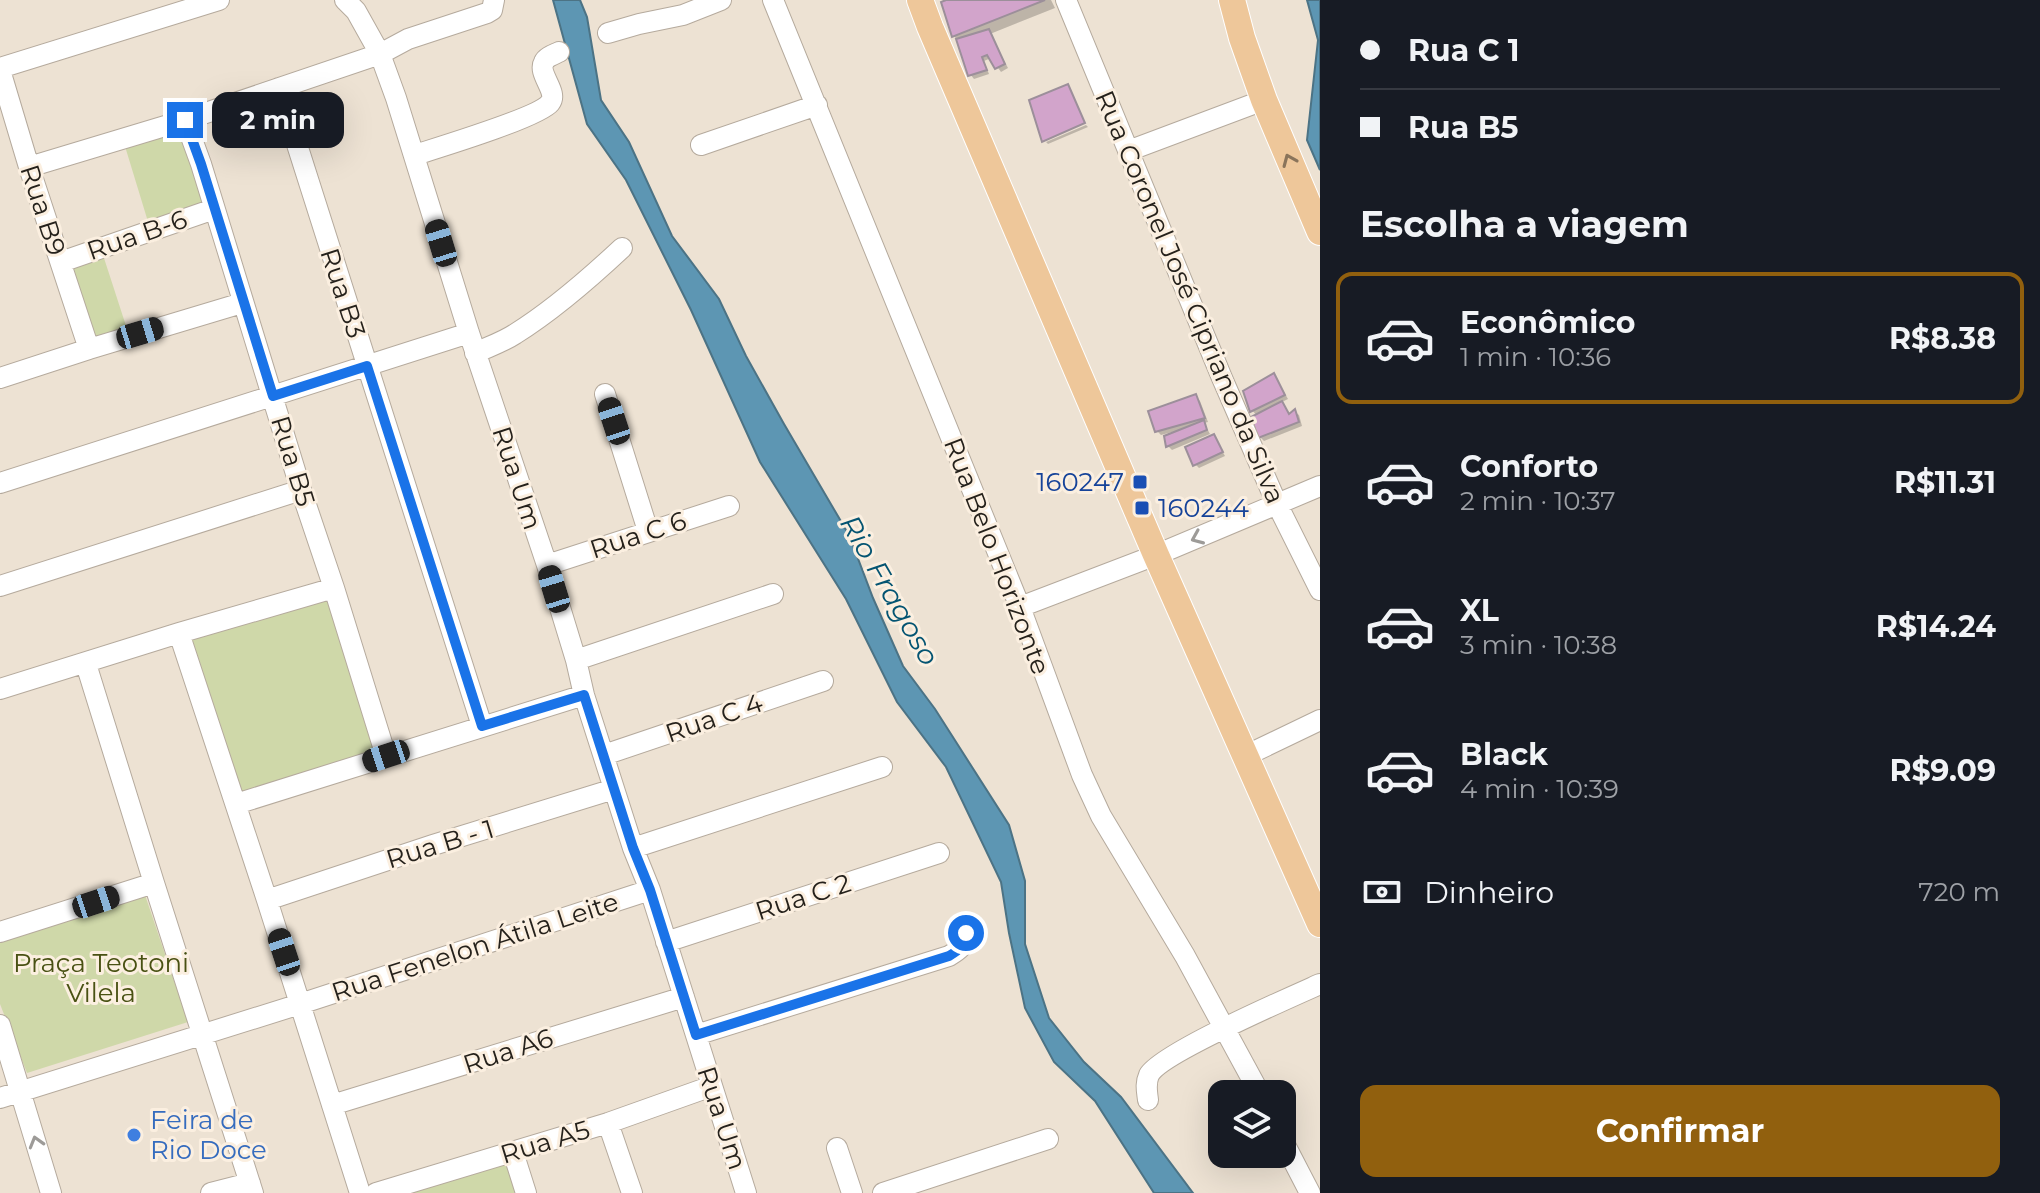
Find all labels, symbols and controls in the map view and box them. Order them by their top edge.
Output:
text: Rua C 1 [1408,32,1520,69]
street label: Rua Coronel José Cipriano da Silva [1088,86,1292,508]
callout: 2 min [213,92,345,148]
route end [167,102,203,138]
text: 2 min [240,104,316,136]
text: Rua B5 [1408,109,1518,146]
one-way arrow [1283,154,1299,168]
street label: Rua B9 [13,160,73,260]
text: Escolha a viagem [1360,202,1689,246]
street label: Rua B-6 [83,203,192,267]
car [423,217,459,269]
street label: Rua B3 [313,244,373,342]
icon: car [1364,302,1436,374]
text: Econômico [1460,304,1635,341]
car [114,315,166,351]
text: R$8.38 [1889,320,1996,357]
text: 1 min · 10:36 [1460,341,1611,373]
car [595,394,633,448]
street label: Rua B5 [264,412,322,510]
street label: Rua Um [485,422,549,534]
street label: Rua Belo Horizonte [937,433,1057,679]
icon: car [1364,446,1436,518]
text: Conforto [1460,448,1598,485]
text: R$11.31 [1894,464,1996,501]
place label: 160247 [1036,466,1124,498]
marker: 160247 [1131,473,1149,491]
text: 2 min · 10:37 [1460,485,1616,517]
place label: 160244 [1158,492,1249,524]
marker: 160244 [1133,499,1151,517]
street label: Rua C 6 [586,504,690,566]
water label: Rio Fragoso [833,509,947,671]
one-way arrow [1190,528,1205,544]
car [536,563,572,615]
icon: car [1364,590,1436,662]
text: XL [1460,592,1499,629]
text: R$14.24 [1876,608,1996,645]
text: 3 min · 10:38 [1460,629,1617,661]
street label: Rua C 4 [661,686,767,750]
icon: car [1364,734,1436,806]
text: Black [1460,736,1548,773]
car [359,737,413,775]
text: R$9.09 [1889,752,1996,789]
text: 4 min · 10:39 [1460,773,1619,805]
street label: Rua B - 1 [382,812,498,876]
street label: Rua C 2 [751,867,855,927]
icon: cash [1360,870,1404,914]
text: Dinheiro [1424,874,1554,911]
text: 720 m [1918,876,2000,908]
car [69,883,123,921]
street label: Rua Fenelon Átila Leite [328,885,622,1009]
route start [948,915,984,951]
car [265,925,303,979]
park label: Praça Teotoni Vilela [13,947,189,1009]
street label: Rua A6 [459,1021,557,1081]
street label: Rua Um [690,1062,754,1174]
map controls [1208,1080,1296,1168]
button: layers [1208,1080,1296,1168]
button: Confirmar [1360,1085,2000,1177]
place label: Feira de Rio Doce [150,1104,267,1166]
street label: Rua A5 [496,1113,594,1171]
marker: Feira de Rio Doce [125,1126,143,1144]
one-way arrow [29,1136,45,1149]

